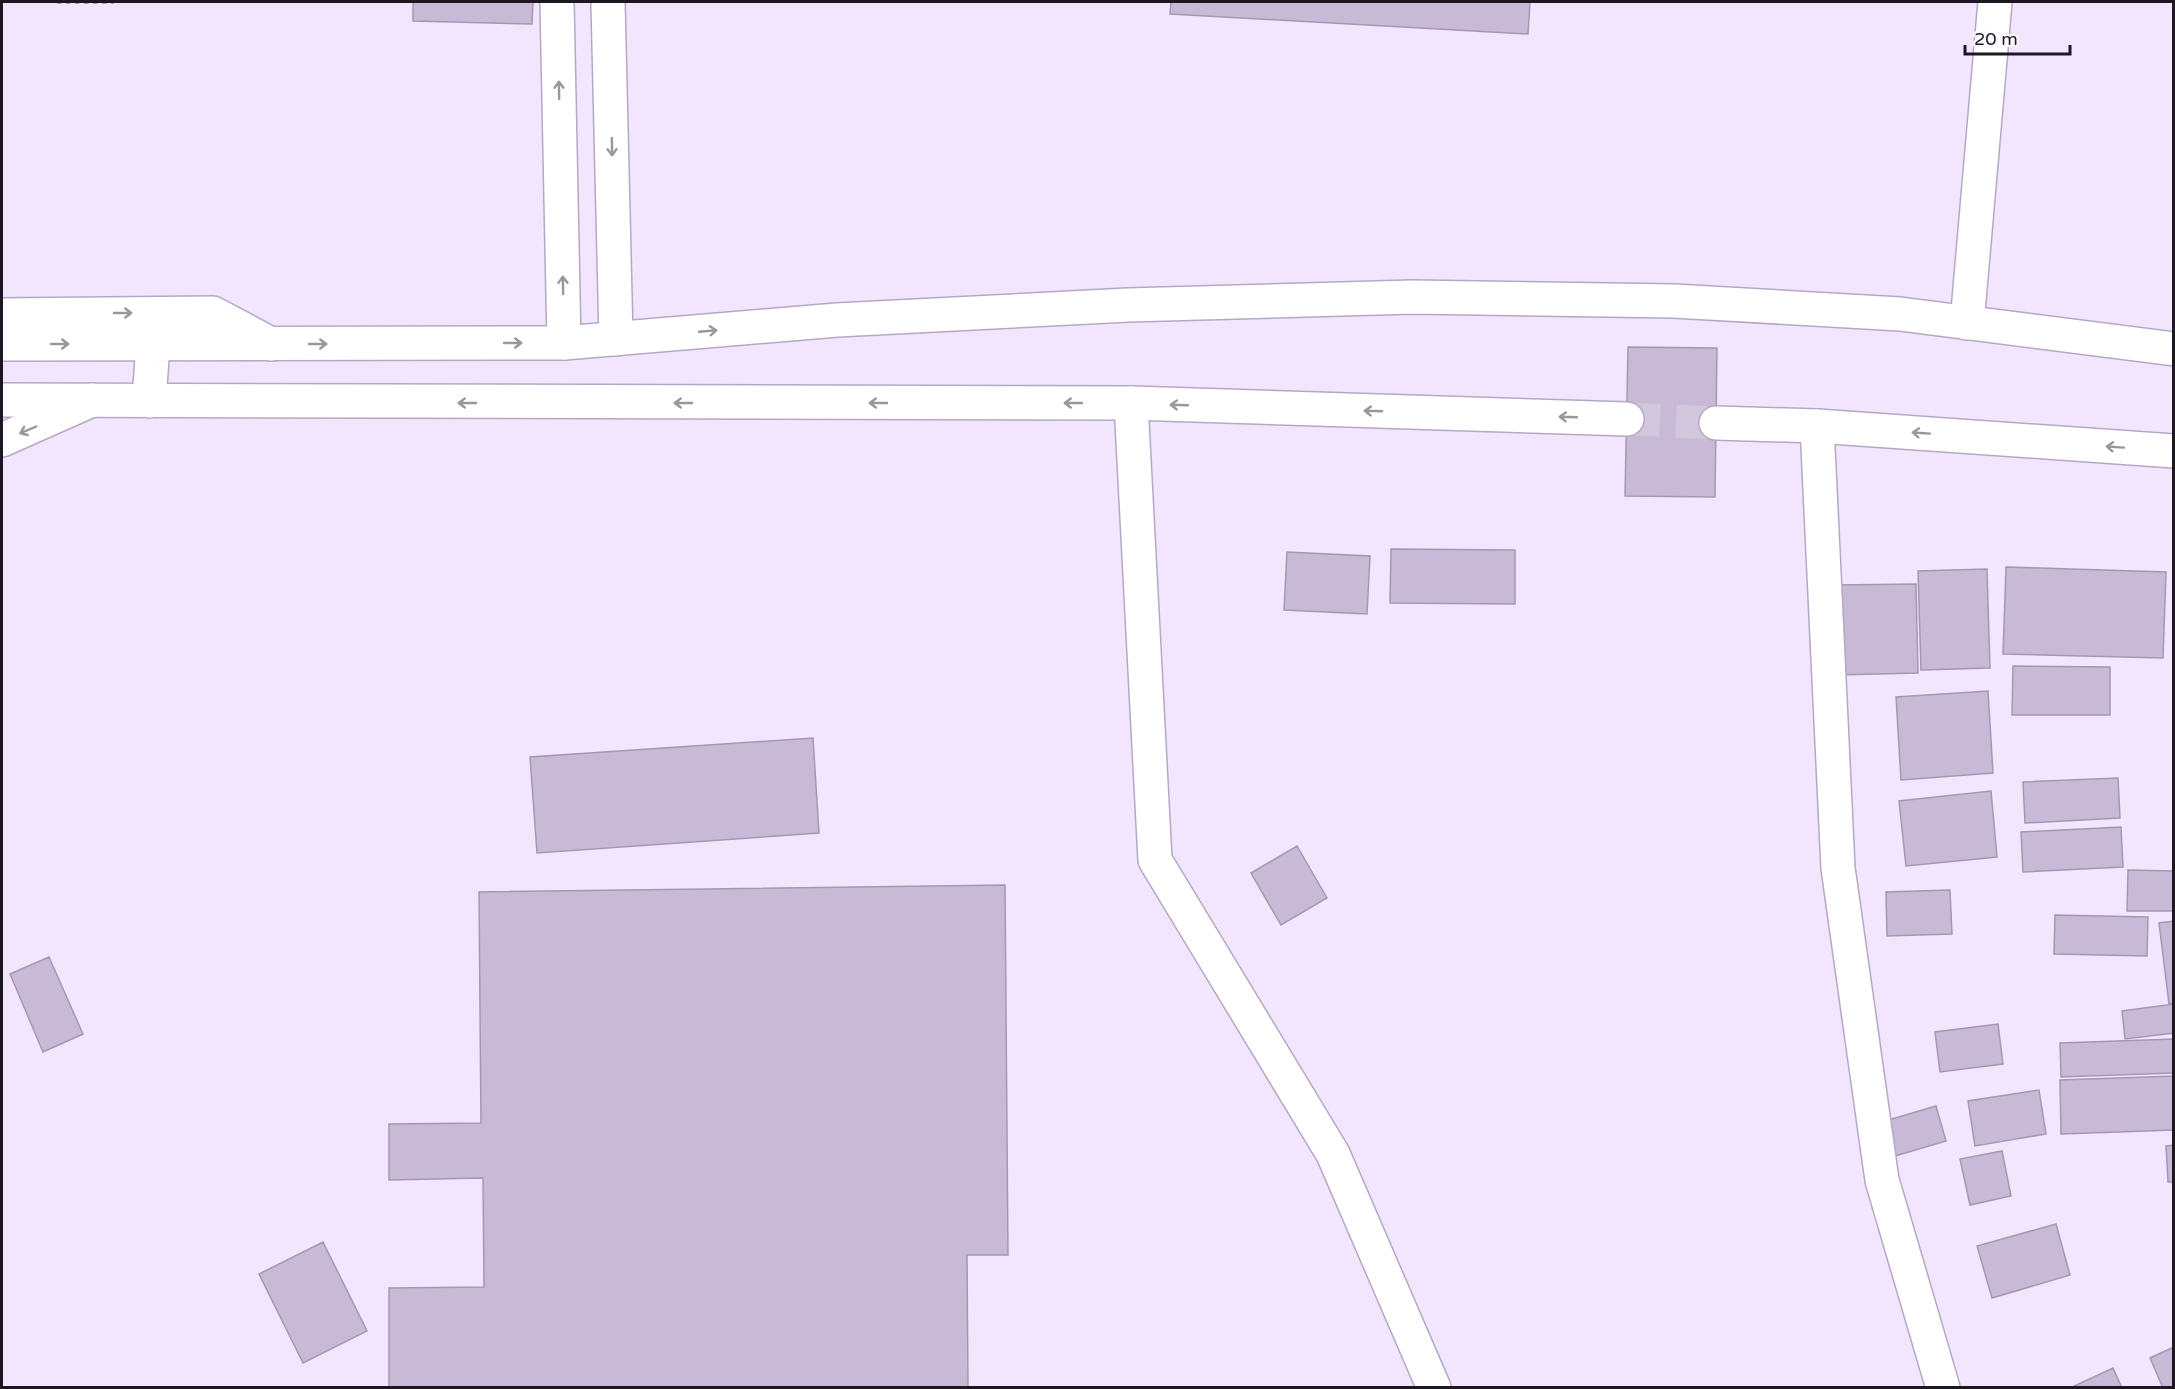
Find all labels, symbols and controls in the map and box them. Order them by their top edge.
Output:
scale bar [1965,18,2070,56]
text: 20 m [1974,28,2018,50]
one-way arrow [553,80,564,100]
one-way arrow [606,136,618,156]
one-way arrow [557,275,569,295]
one-way arrow [112,307,132,319]
one-way arrow [697,325,717,336]
one-way arrow [502,337,522,349]
one-way arrow [49,338,69,350]
one-way arrow [307,338,327,350]
one-way arrow [457,397,477,409]
one-way arrow [673,397,693,409]
one-way arrow [868,397,888,409]
one-way arrow [1063,397,1083,409]
one-way arrow [1169,399,1189,410]
one-way arrow [1364,405,1384,416]
one-way arrow [1559,411,1579,423]
one-way arrow [19,424,37,436]
one-way arrow [1911,428,1931,439]
one-way arrow [2106,441,2126,452]

